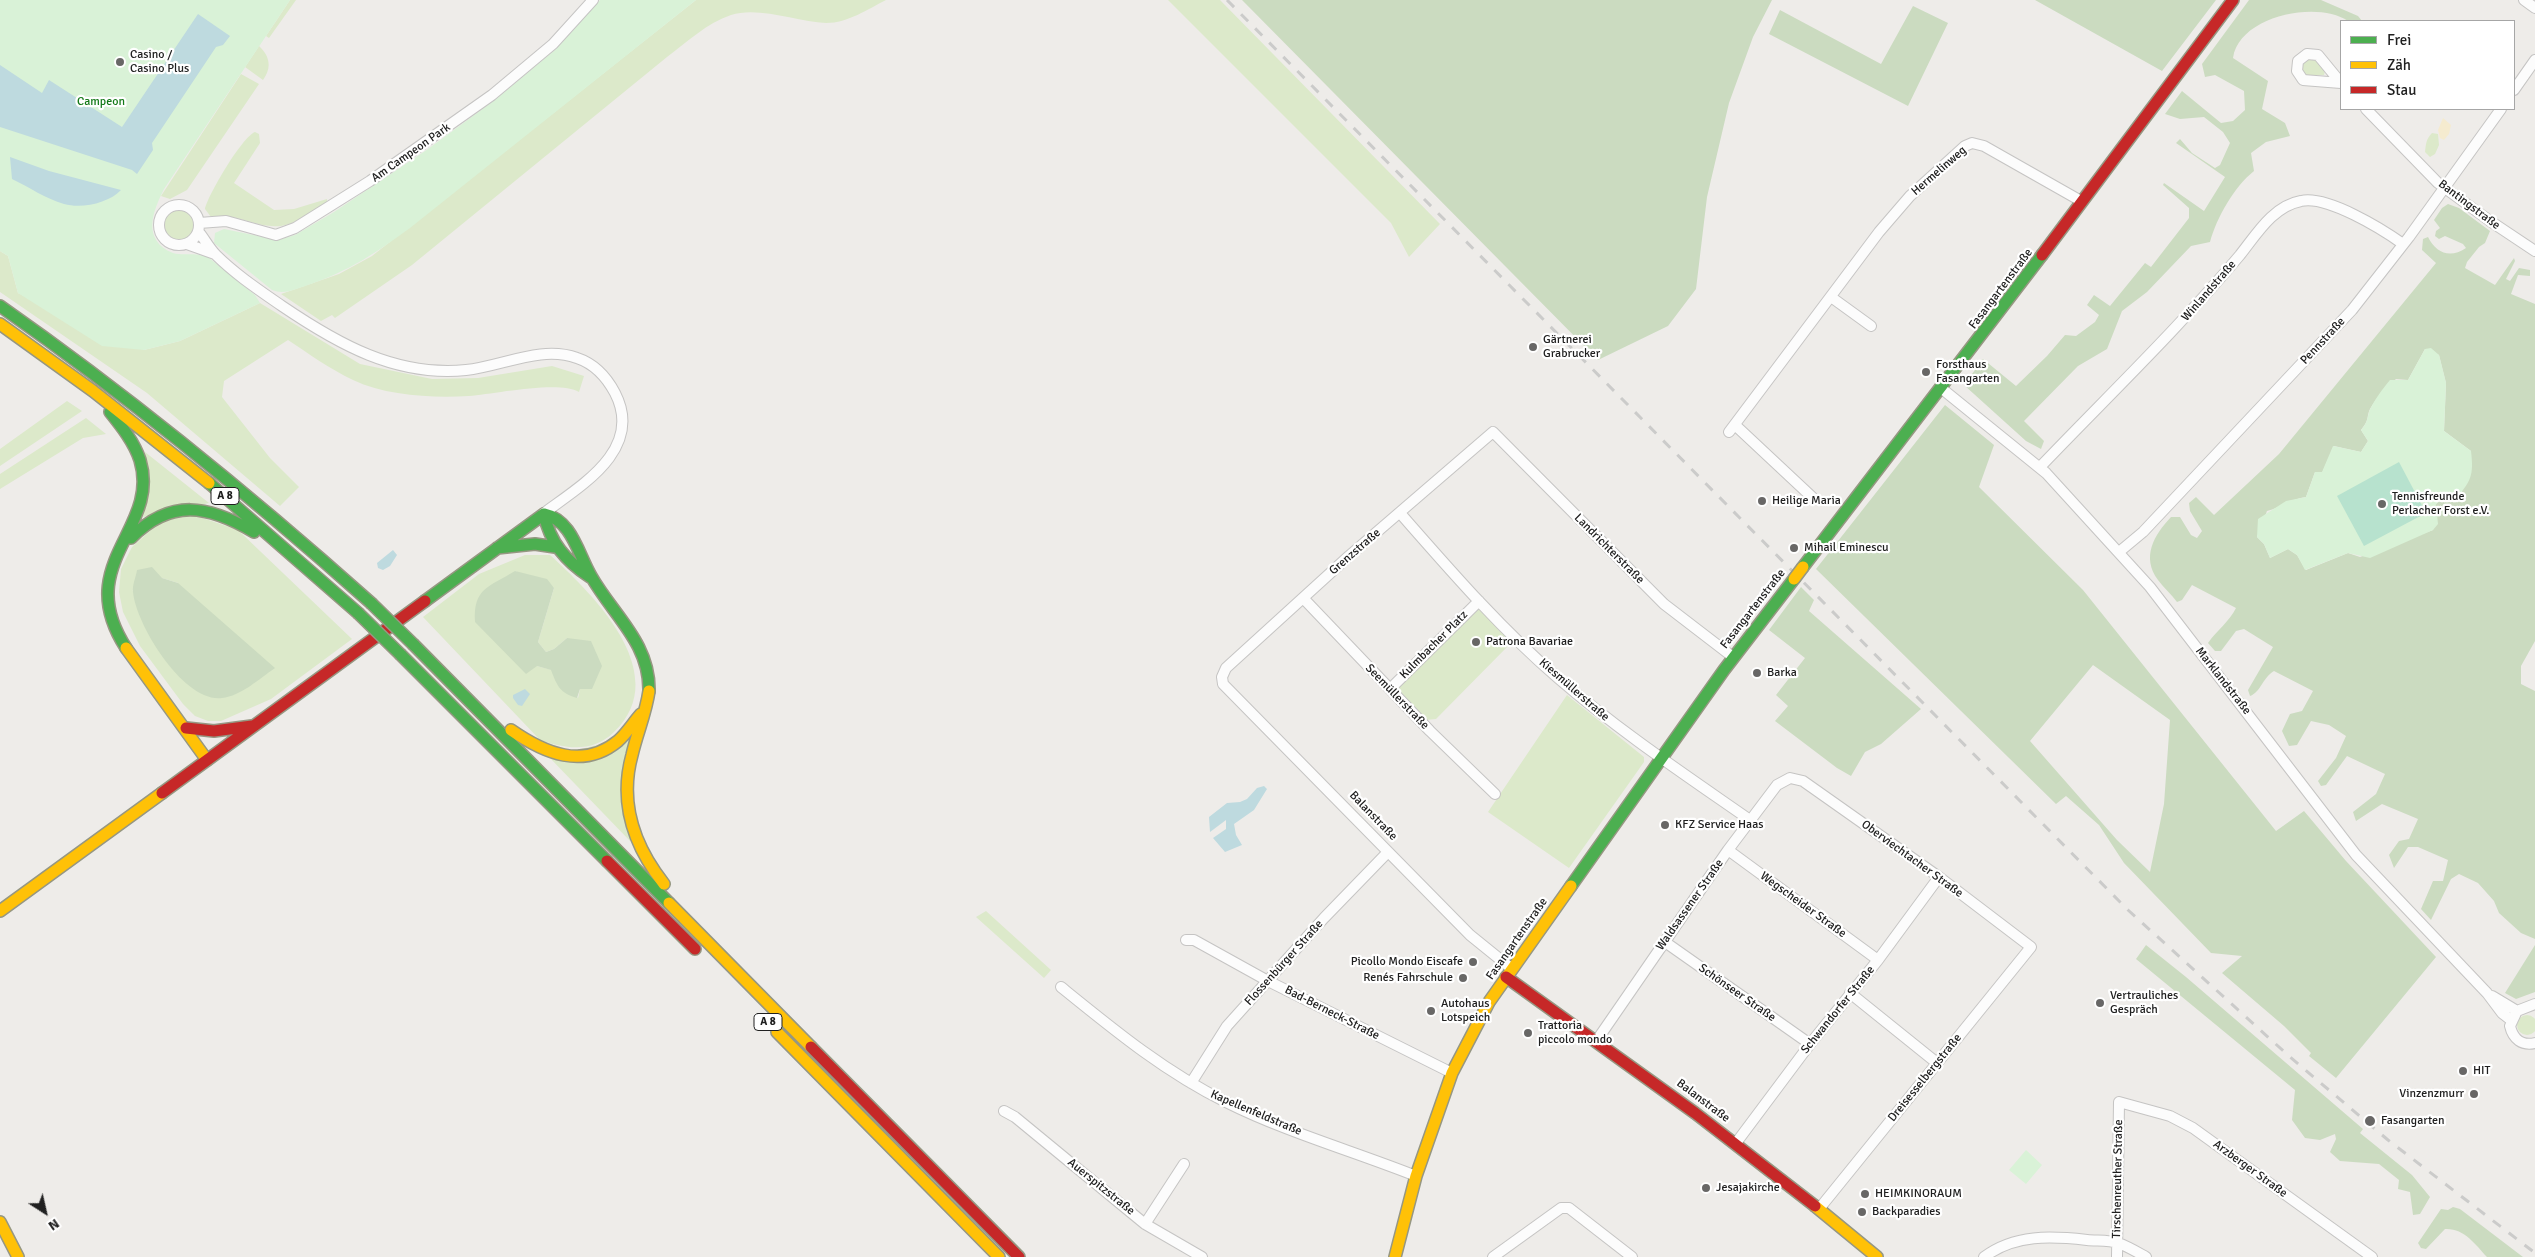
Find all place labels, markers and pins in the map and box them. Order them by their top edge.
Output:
place label: Casino / Casino Plus [130,48,189,76]
marker: Casino / Casino Plus [114,56,126,68]
place label: Gärtnerei Grabrucker [1543,333,1600,361]
marker: Gärtnerei Grabrucker [1527,341,1539,353]
place label: Forsthaus Fasangarten [1936,358,2000,386]
marker: Forsthaus Fasangarten [1920,366,1932,378]
place label: Tennisfreunde Perlacher Forst e.V. [2392,490,2489,518]
place label: Heilige Maria [1772,494,1841,508]
marker: Heilige Maria [1756,495,1768,507]
marker: Tennisfreunde Perlacher Forst e.V. [2376,498,2388,510]
place label: Mihail Eminescu [1804,541,1889,555]
marker: Mihail Eminescu [1788,542,1800,554]
place label: Patrona Bavariae [1486,635,1573,649]
marker: Patrona Bavariae [1470,636,1482,648]
place label: Barka [1767,666,1797,680]
marker: Barka [1751,667,1763,679]
place label: KFZ Service Haas [1675,818,1764,832]
marker: KFZ Service Haas [1659,819,1671,831]
place label: Picollo Mondo Eiscafe [1351,955,1463,969]
marker: Picollo Mondo Eiscafe [1467,956,1479,968]
place label: Renés Fahrschule [1363,971,1453,985]
marker: Renés Fahrschule [1457,972,1469,984]
place label: Vertrauliches Gespräch [2110,989,2178,1017]
place label: Autohaus Lotspeich [1441,997,1490,1025]
marker: Vertrauliches Gespräch [2094,997,2106,1009]
marker: Autohaus Lotspeich [1425,1005,1437,1017]
place label: Trattoria piccolo mondo [1538,1019,1612,1047]
marker: Trattoria piccolo mondo [1522,1027,1534,1039]
place label: HIT [2473,1064,2491,1078]
marker: HIT [2457,1065,2469,1077]
place label: Vinzenzmurr [2399,1087,2464,1101]
marker: Vinzenzmurr [2468,1088,2480,1100]
marker: Fasangarten [2363,1114,2377,1128]
place label: Fasangarten [2381,1114,2445,1128]
place label: Jesajakirche [1716,1181,1780,1195]
marker: Jesajakirche [1700,1182,1712,1194]
place label: HEIMKINORAUM [1875,1187,1962,1201]
marker: HEIMKINORAUM [1859,1188,1871,1200]
place label: Backparadies [1872,1205,1941,1219]
marker: Backparadies [1856,1206,1868,1218]

